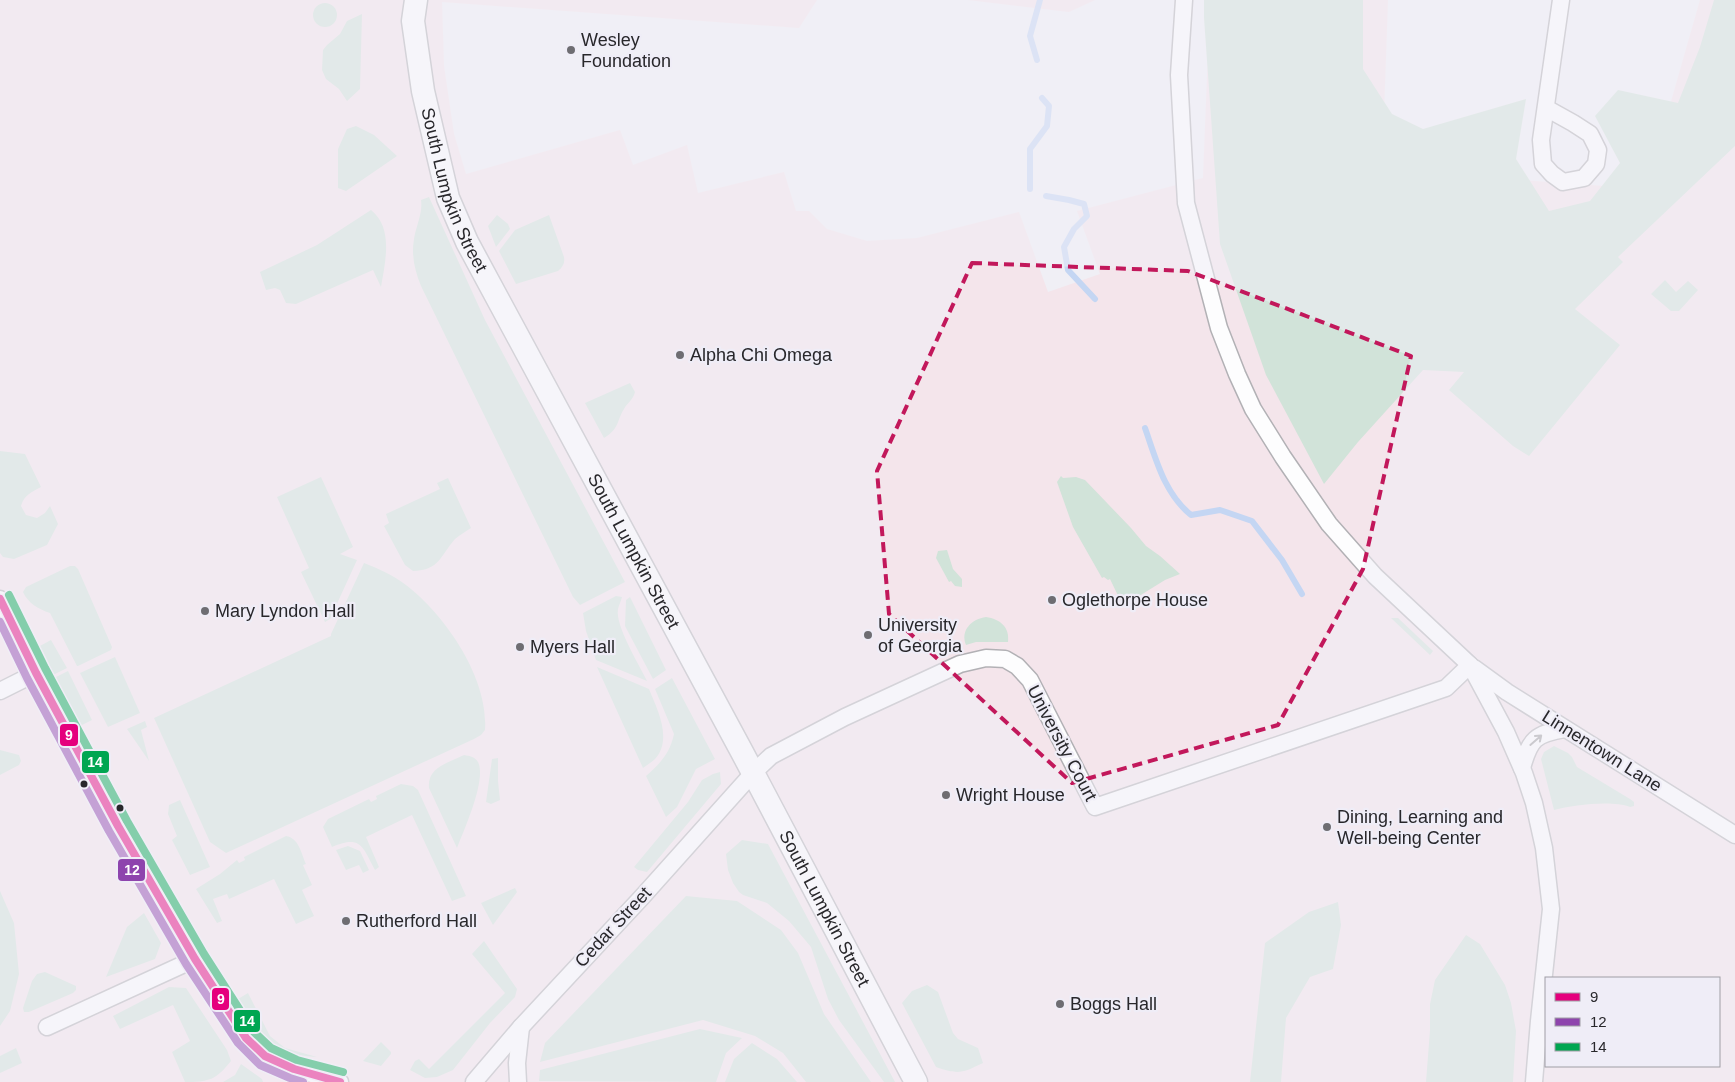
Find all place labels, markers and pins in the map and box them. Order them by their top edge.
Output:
place label: Wesley Foundation [581,30,671,71]
marker: Wesley Foundation [565,44,577,56]
place label: Alpha Chi Omega [690,345,833,365]
marker: Alpha Chi Omega [674,349,686,361]
place label: Oglethorpe House [1062,590,1208,610]
marker: Oglethorpe House [1046,594,1058,606]
place label: Mary Lyndon Hall [215,601,354,621]
marker: Mary Lyndon Hall [199,605,211,617]
place label: University of Georgia [878,615,963,656]
marker: University of Georgia [862,629,874,641]
place label: Myers Hall [530,637,615,657]
marker: Myers Hall [514,641,526,653]
unlabelled marker [79,779,89,789]
place label: Wright House [956,785,1065,805]
marker: Wright House [940,789,952,801]
unlabelled marker [115,803,125,813]
place label: Dining, Learning and Well-being Center [1337,807,1503,848]
marker: Dining, Learning and Well-being Center [1321,821,1333,833]
place label: Rutherford Hall [356,911,477,931]
marker: Rutherford Hall [340,915,352,927]
place label: Boggs Hall [1070,994,1157,1014]
marker: Boggs Hall [1054,998,1066,1010]

